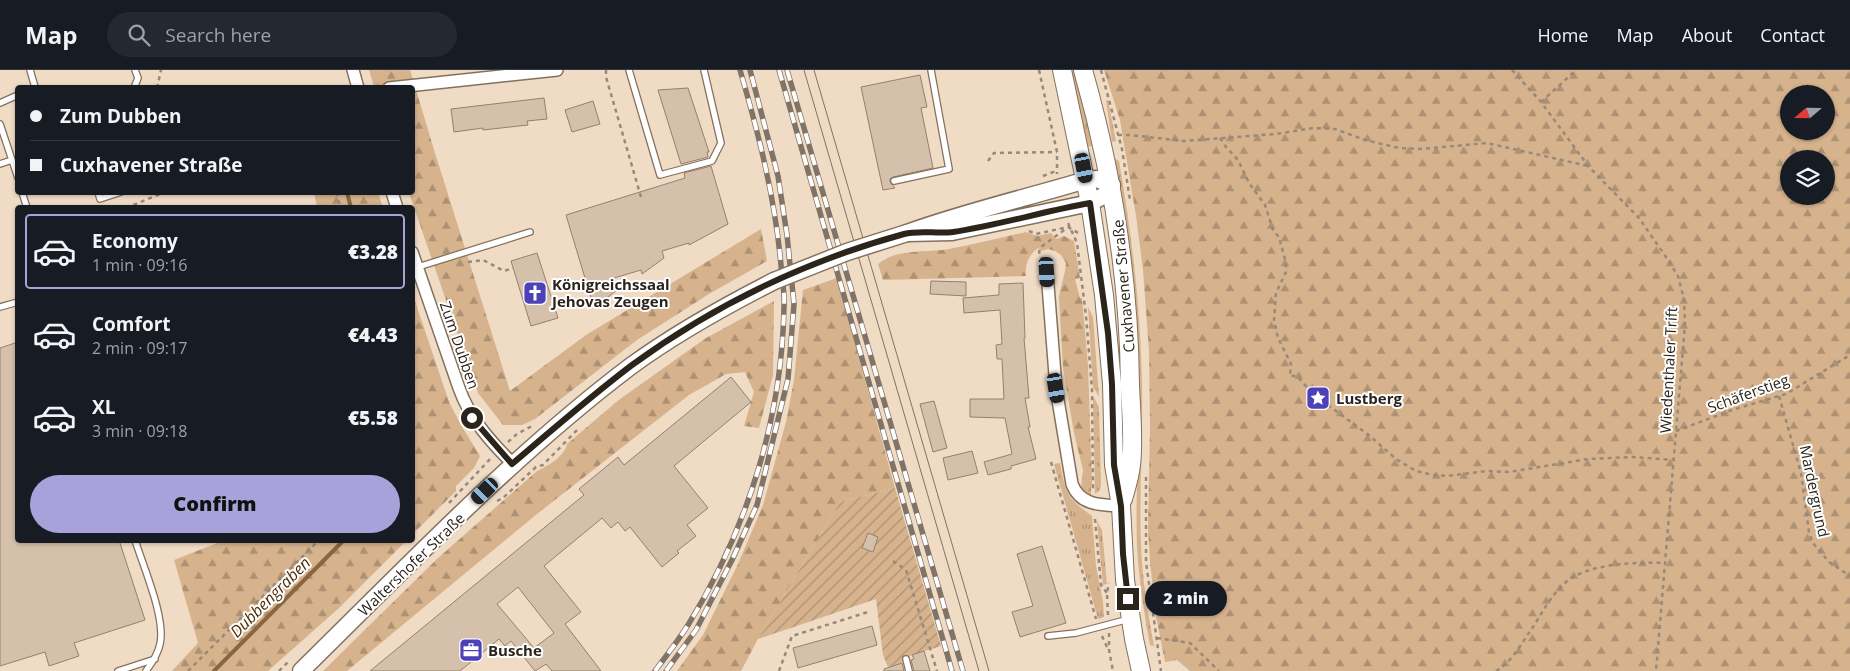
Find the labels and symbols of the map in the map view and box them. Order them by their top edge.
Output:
north arrow [1780,85,1835,140]
car [1073,152,1094,184]
street label: Cuxhavener Straße [1107,219,1139,353]
car [1038,257,1055,287]
place label: Königreichssaal Jehovas Zeugen [550,274,670,311]
church icon: Königreichssaal Jehovas Zeugen [522,280,548,306]
street label: Zum Dubben [436,298,484,392]
street label: Wiedenthaler Trift [1655,306,1681,434]
street label: Schäferstieg [1704,369,1792,417]
car [1046,372,1065,404]
place icon: Lustberg [1305,385,1331,411]
place label: Lustberg [1336,388,1402,408]
route start [461,407,483,429]
street label: Mardergrund [1795,443,1835,539]
car [468,475,501,507]
street label: Waltershofer Straße [354,508,468,620]
water label: Dubbengraben [225,552,315,642]
callout: 2 min [1146,582,1228,616]
route end [1117,588,1139,610]
office icon: Busche [458,637,484,663]
place label: Busche [488,640,542,660]

